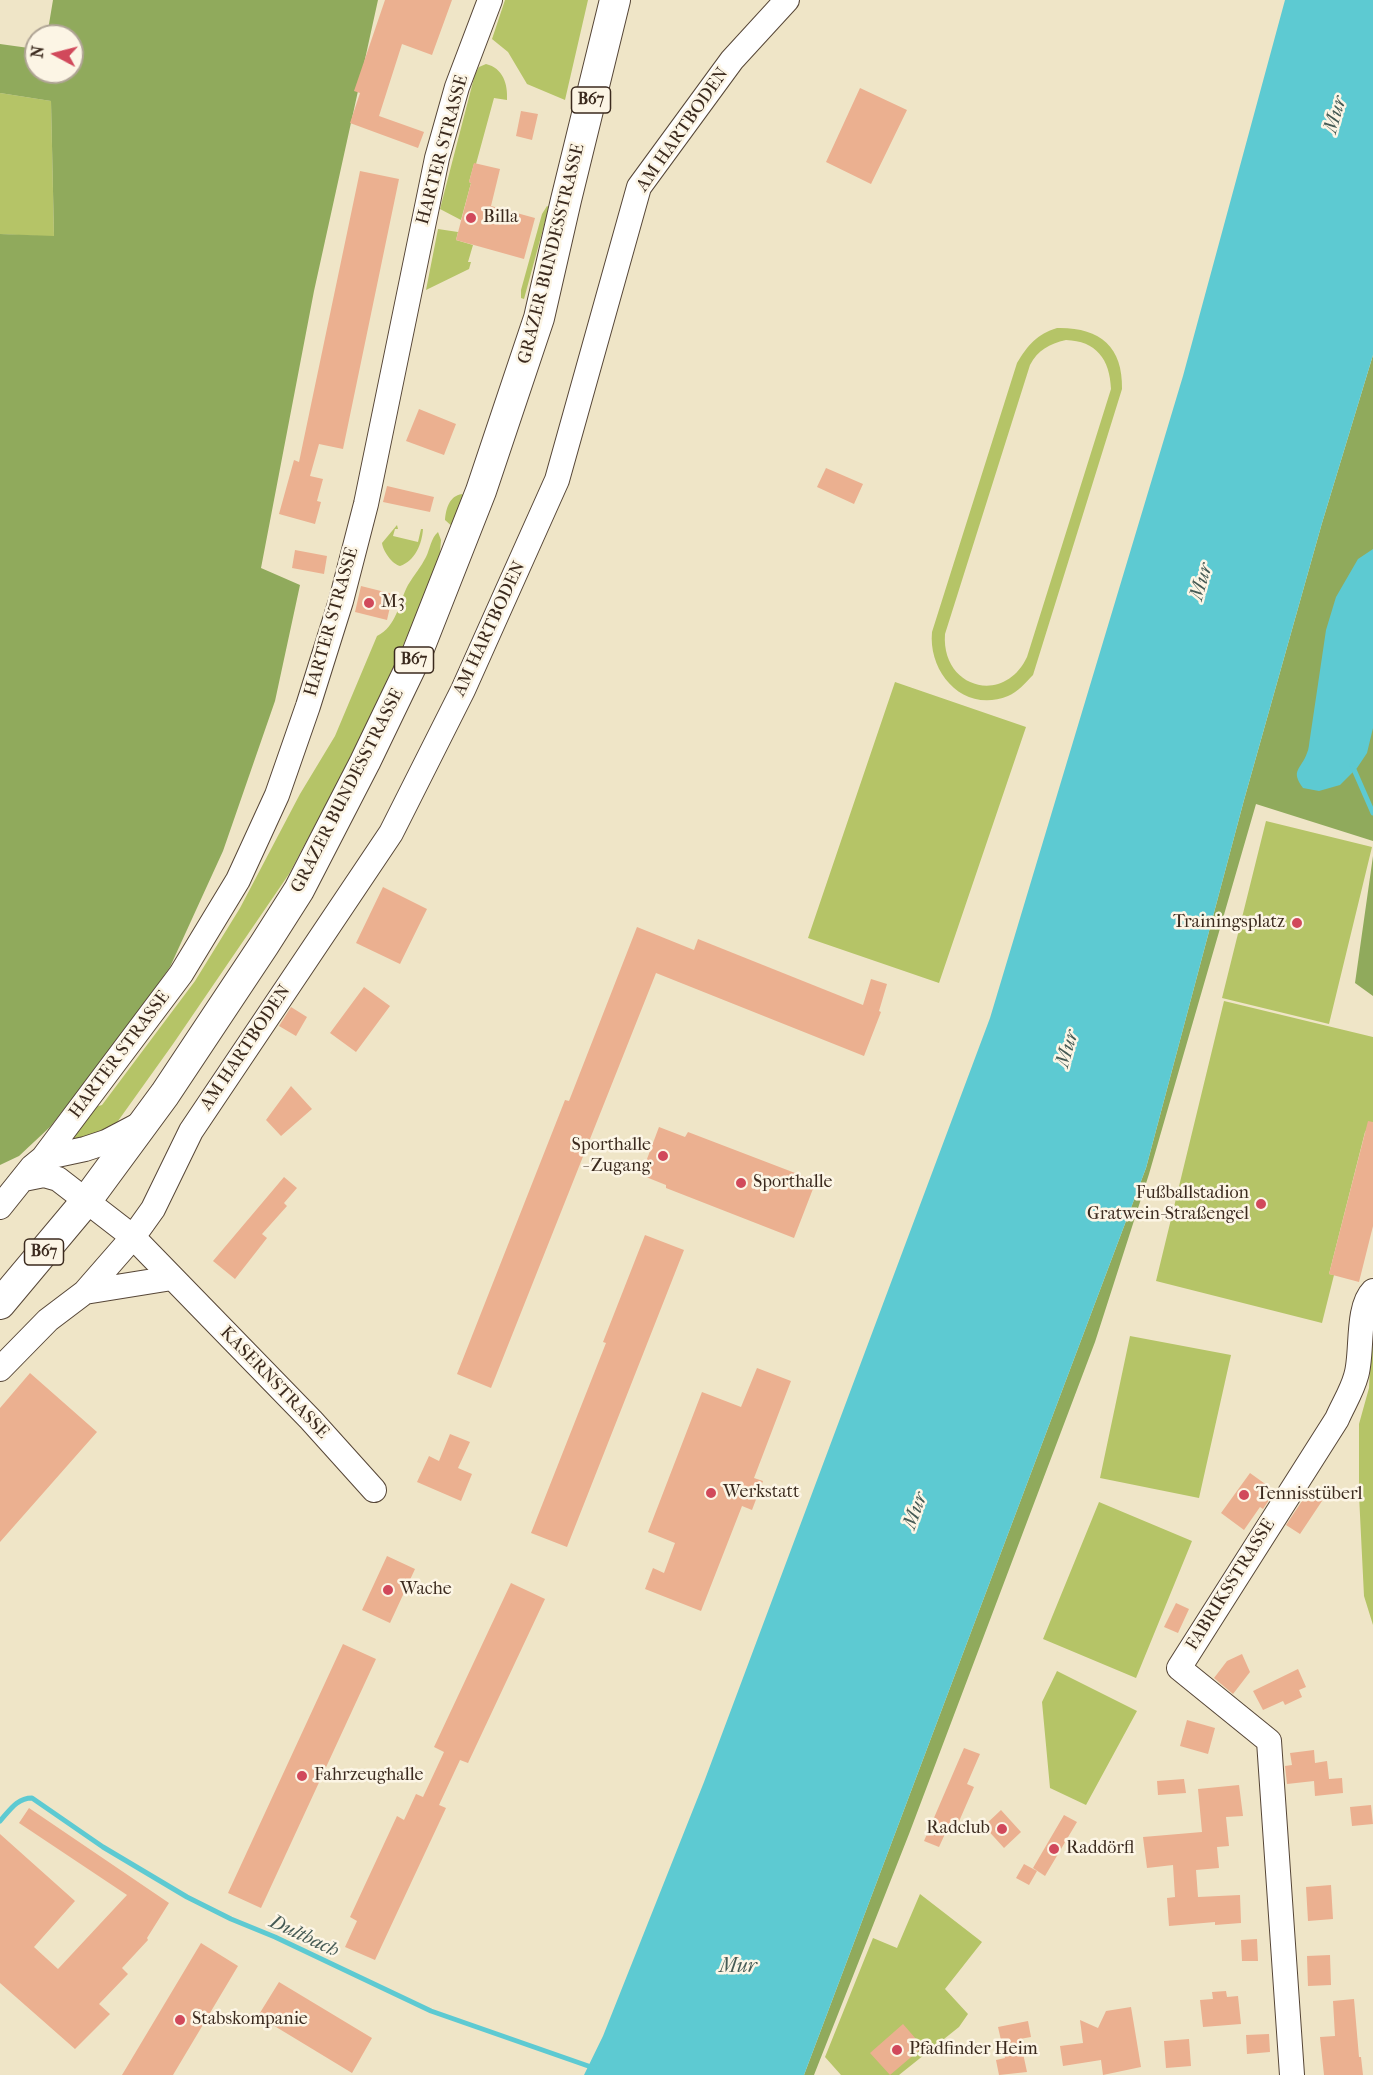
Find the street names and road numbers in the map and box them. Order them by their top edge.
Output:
street label: AM HARTBODEN [632,64,734,196]
street label: HARTER STRASSE [413,73,473,227]
road number: B67 [572,87,610,113]
street label: GRAZER BUNDESSTRASSE [514,142,590,366]
street label: HARTER STRASSE [300,545,364,699]
street label: AM HARTBODEN [449,558,531,700]
road number: B67 [394,647,434,673]
street label: GRAZER BUNDESSTRASSE [287,685,409,897]
street label: AM HARTBODEN [196,981,296,1115]
street label: HARTER STRASSE [65,987,175,1123]
road number: B67 [24,1239,63,1265]
street label: KASERNSTRASSE [215,1322,333,1444]
street label: FABRIKSSTRASSE [1182,1515,1280,1655]

